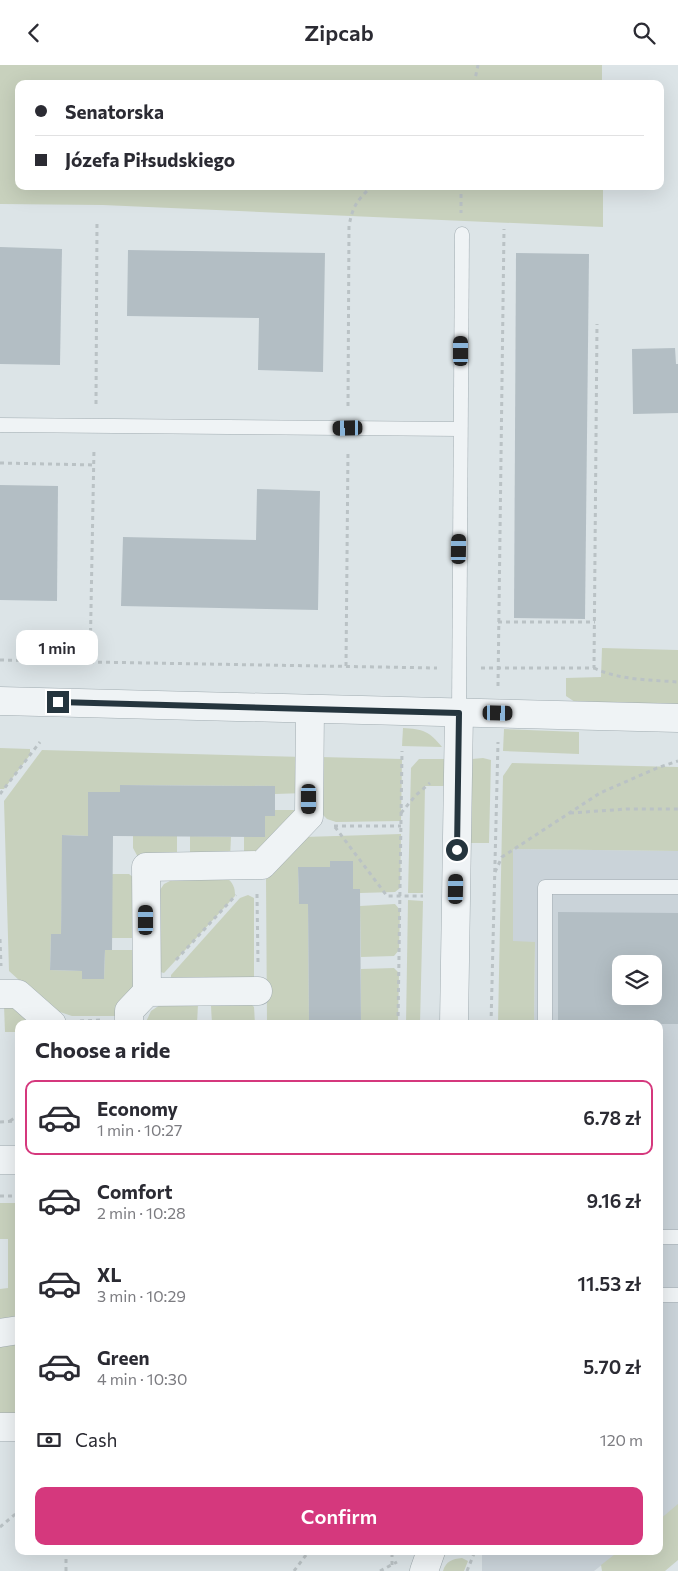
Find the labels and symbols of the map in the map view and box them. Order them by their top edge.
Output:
car [453,336,468,366]
car [332,420,363,436]
car [451,534,466,564]
callout: 1 min [17,629,99,665]
route end [47,691,69,713]
car [482,705,513,721]
car [301,784,316,814]
route start [446,839,468,861]
car [448,874,463,904]
car [138,905,153,935]

